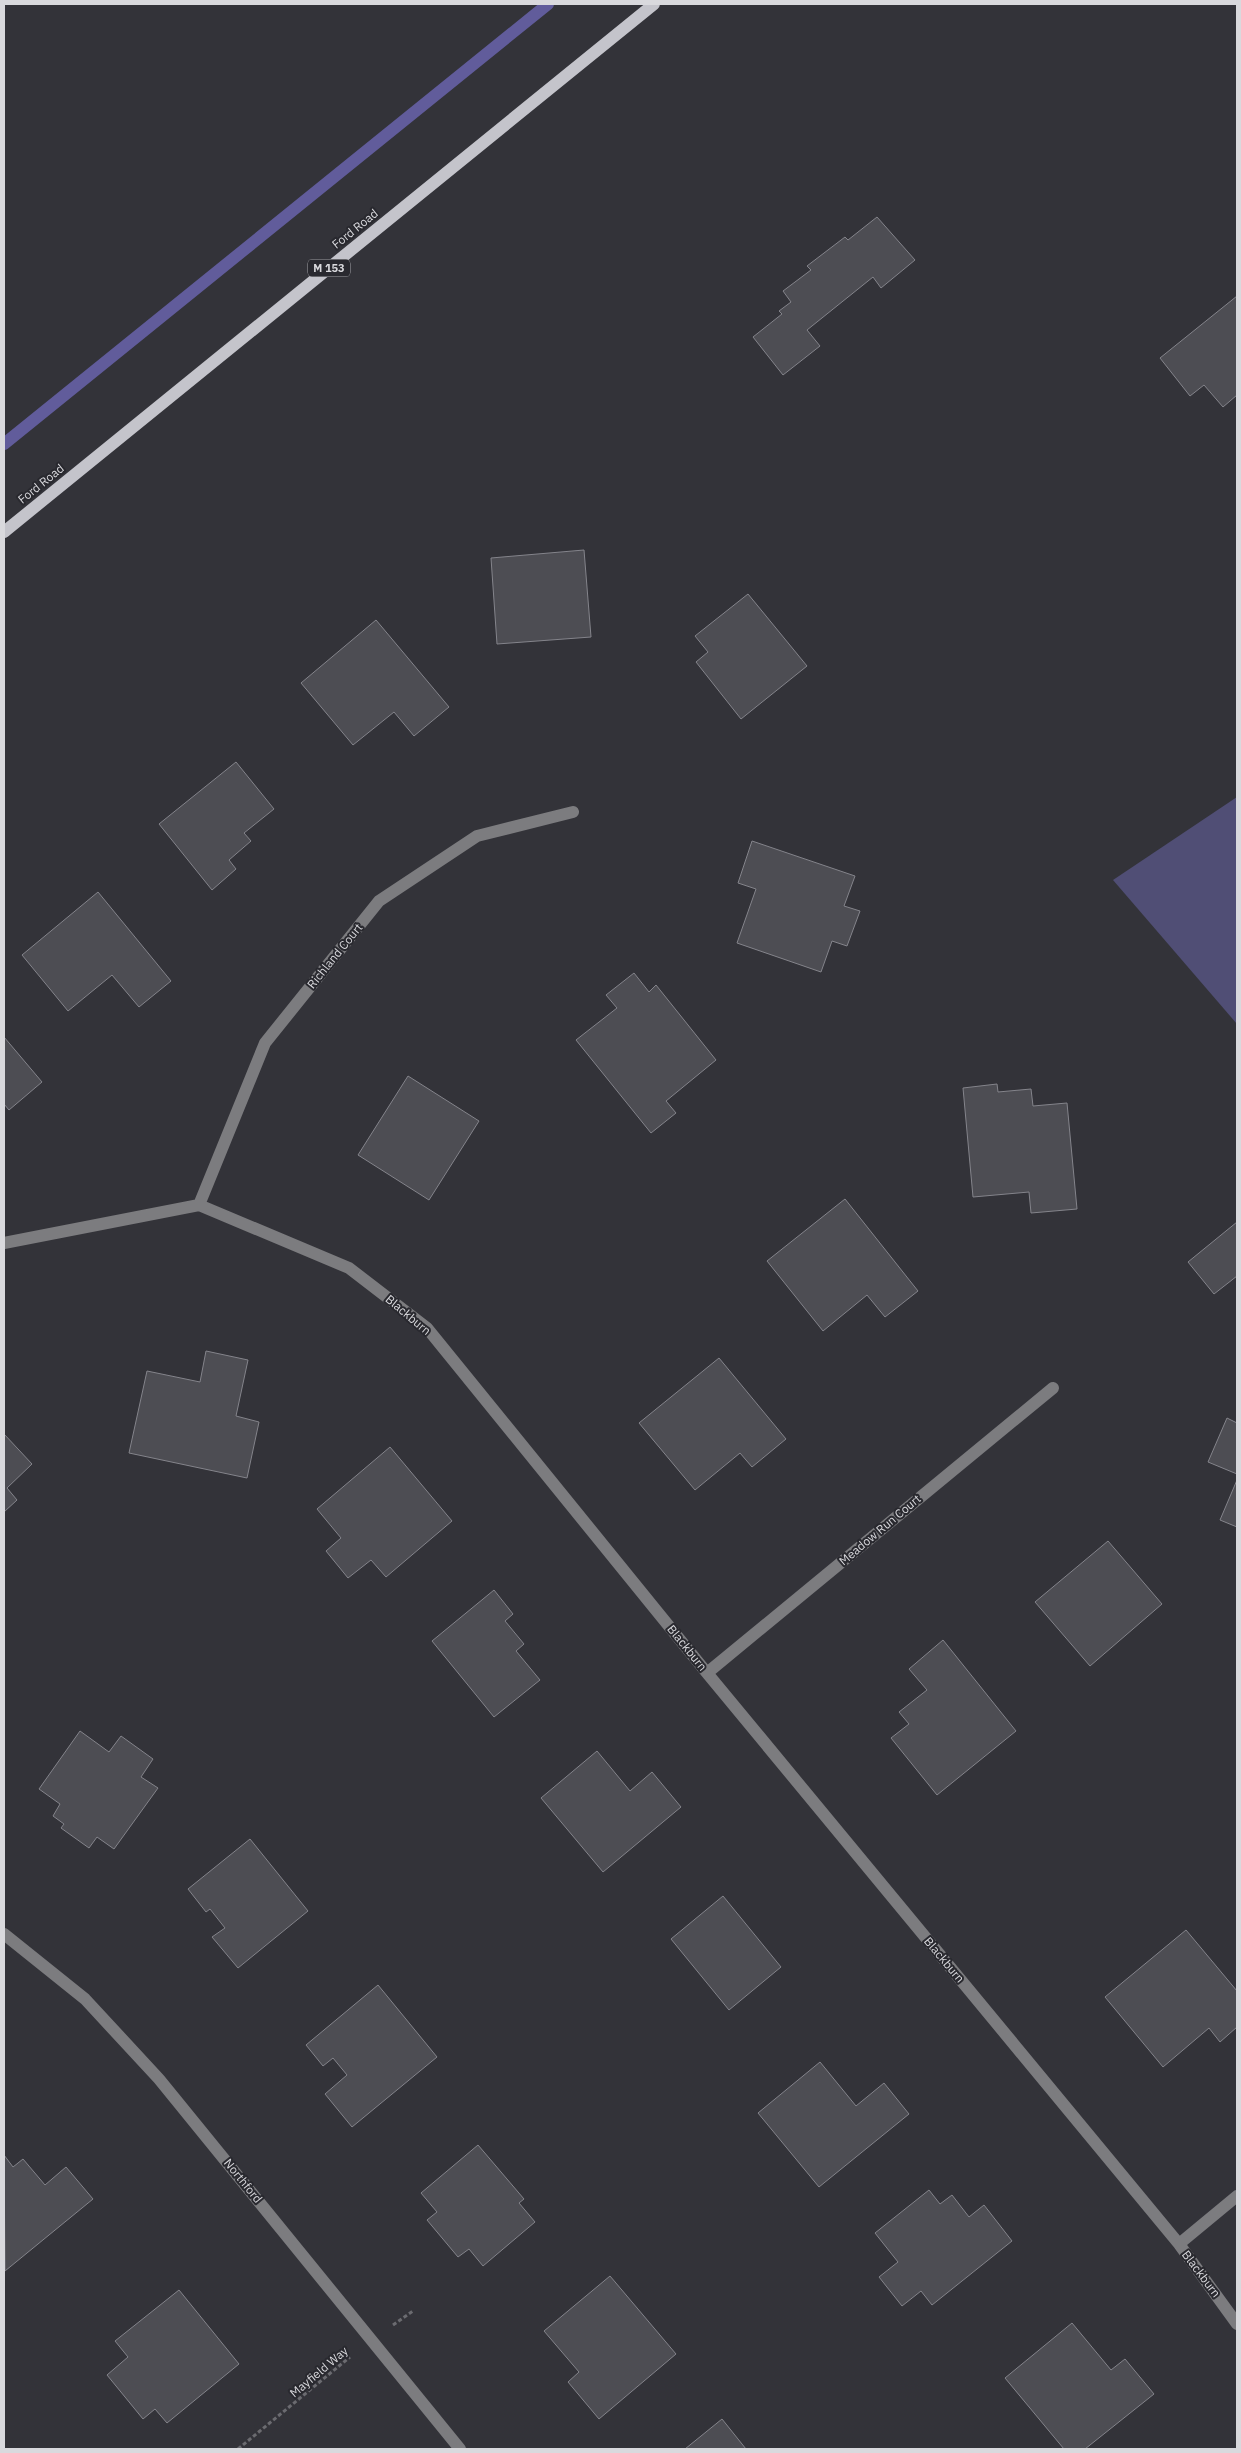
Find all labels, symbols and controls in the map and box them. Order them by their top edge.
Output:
street label: Ford Road [329,206,381,252]
road number: M 153 [308,260,350,276]
street label: Ford Road [15,461,67,507]
street label: Richland Court [304,920,365,991]
street label: Blackburn [382,1291,434,1338]
street label: Meadow Run Court [836,1491,924,1568]
street label: Blackburn [664,1622,710,1674]
street label: Blackburn [921,1934,968,1986]
street label: Northford [221,2156,266,2206]
street label: Blackburn [1179,2247,1224,2300]
street label: Mayfield Way [286,2343,351,2400]

